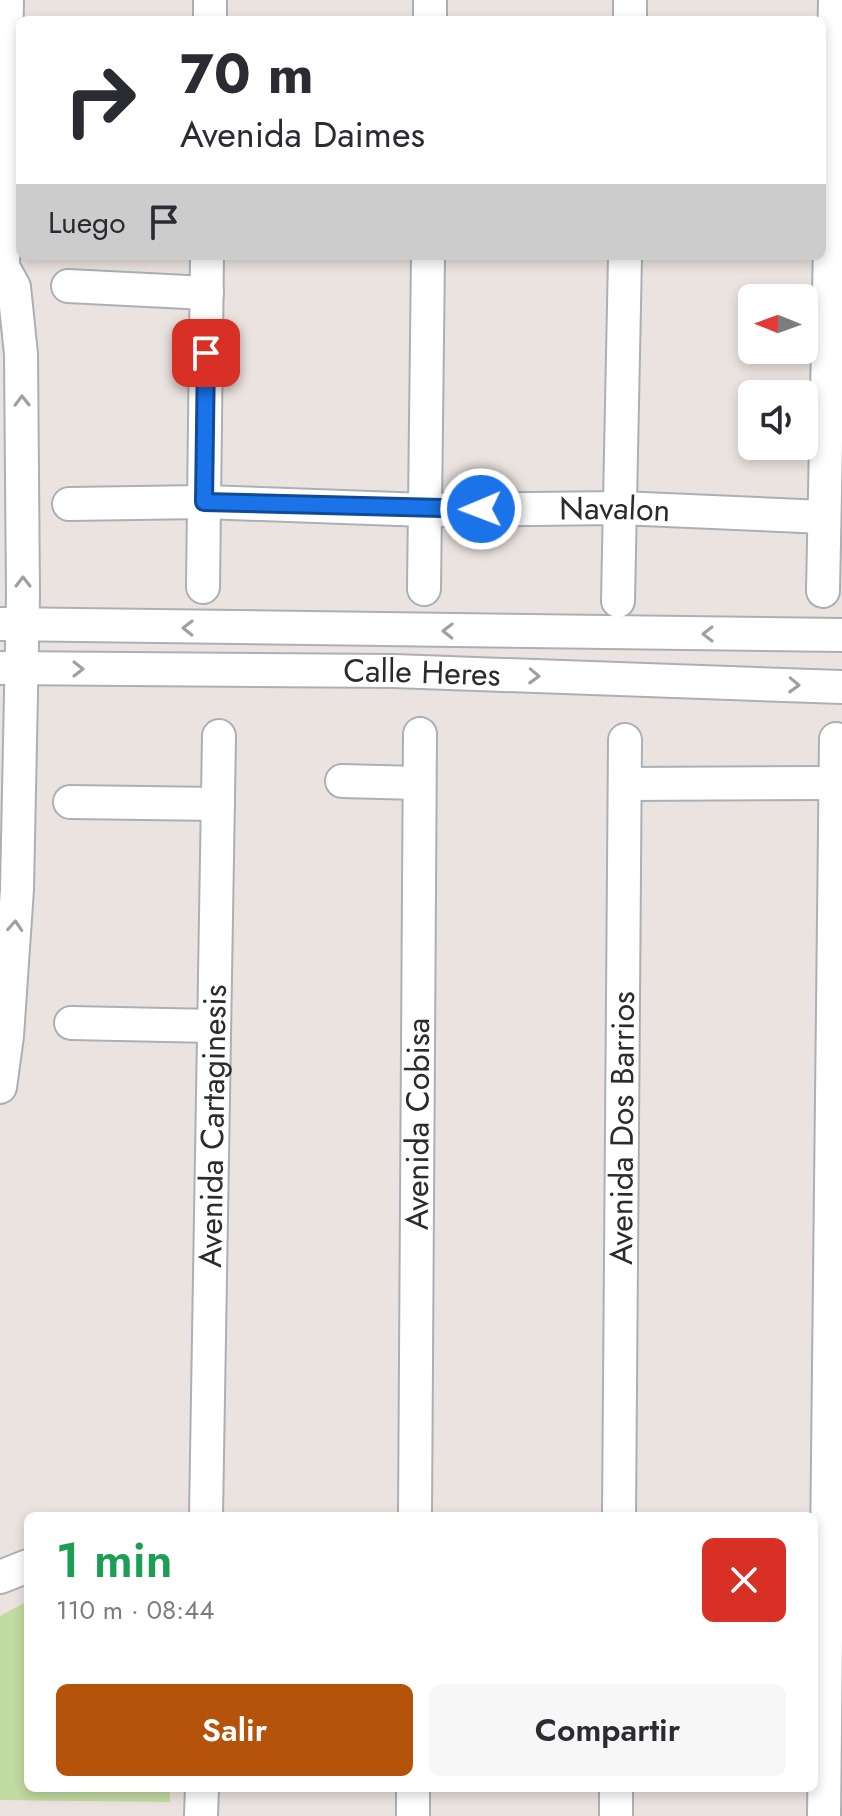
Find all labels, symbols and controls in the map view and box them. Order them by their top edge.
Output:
text: 70 m [180,33,314,114]
icon: right [48,48,152,152]
text: Avenida Daimes [180,108,425,160]
icon: arrive [142,200,186,244]
text: Luego [48,201,126,244]
north arrow [738,284,818,364]
map controls [738,284,818,460]
pin [172,319,240,387]
icon: arrive [184,331,228,375]
button: sound [738,380,818,460]
one-way arrow [13,394,31,407]
position arrow [439,467,523,551]
street label: Navalon [559,485,671,533]
one-way arrow [14,575,32,588]
one-way arrow [181,619,194,637]
one-way arrow [441,622,454,640]
one-way arrow [701,625,714,643]
street label: Calle Heres [343,648,501,698]
one-way arrow [72,660,85,678]
one-way arrow [528,667,541,684]
one-way arrow [788,677,801,694]
one-way arrow [6,919,23,932]
street label: Avenida Cartaginesis [187,984,238,1268]
street label: Avenida Dos Barrios [598,991,646,1265]
street label: Avenida Cobisa [394,1018,441,1230]
text: 1 min [56,1526,173,1595]
button: close [702,1538,786,1622]
text: 110 m · 08:44 [56,1591,214,1629]
button: Salir [56,1684,413,1776]
button: Compartir [429,1684,786,1776]

